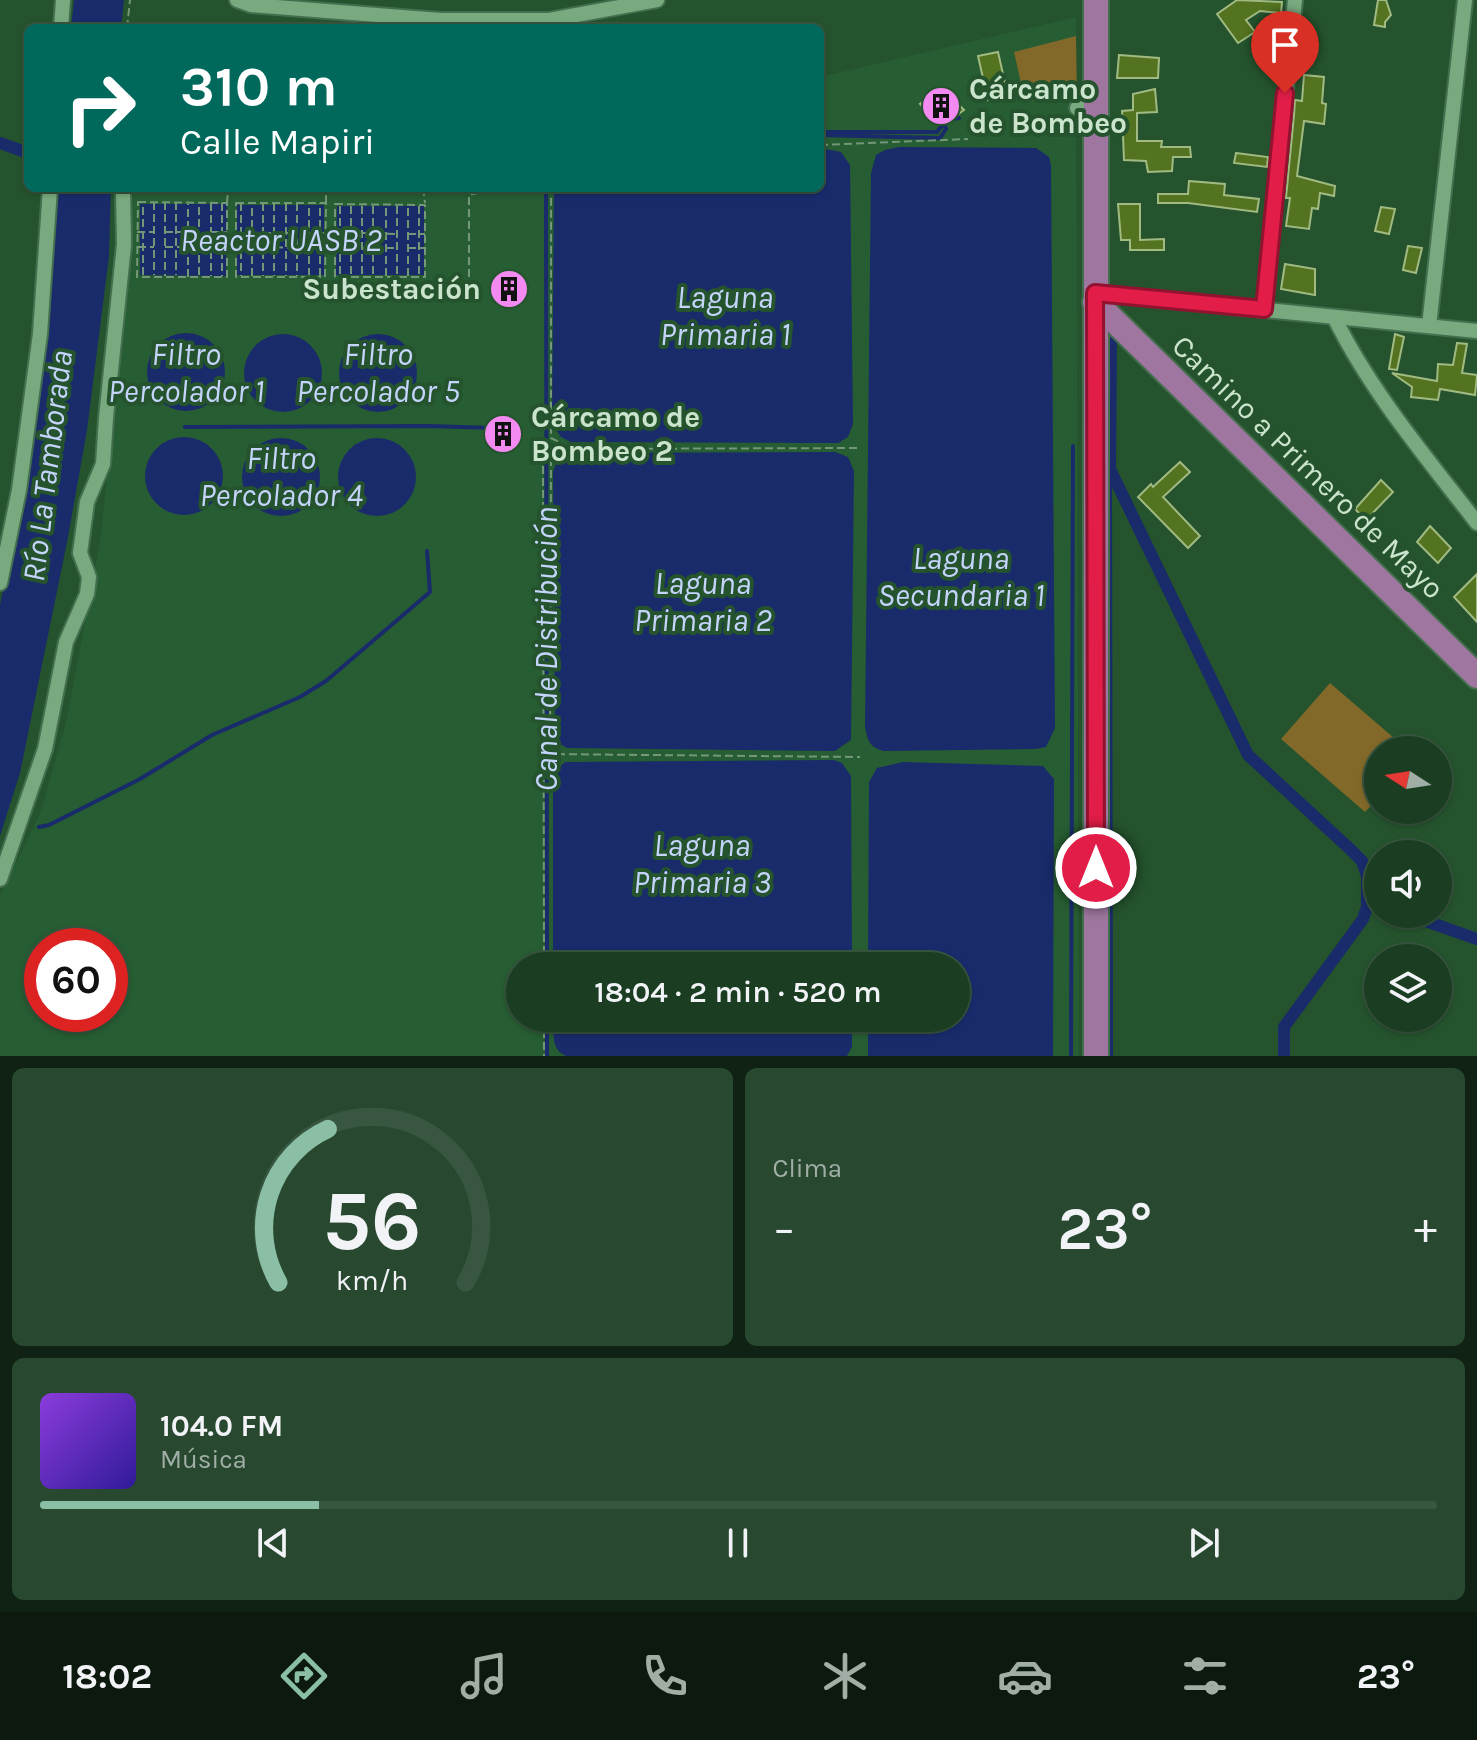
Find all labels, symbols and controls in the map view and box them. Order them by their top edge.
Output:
pin [1251,11,1319,93]
icon: arrive [1263,23,1307,67]
text: 310 m [180,54,338,119]
icon: right [48,56,152,160]
place label: Cárcamo de Bombeo [969,71,1127,141]
building icon: Cárcamo de Bombeo [920,85,962,127]
text: Calle Mapiri [180,121,375,163]
water label: Reactor UASB 2 [180,222,382,259]
building icon: Subestación [488,268,530,310]
place label: Subestación [302,271,481,307]
water label: Laguna Primaria 1 [660,279,790,353]
street label: Camino a Primero de Mayo [1165,328,1451,606]
water label: Filtro Percolador 1 [108,336,264,410]
water label: Filtro Percolador 5 [296,336,460,410]
water label: Río La Tamborada [15,348,80,584]
place label: Cárcamo de Bombeo 2 [531,399,700,469]
building icon: Cárcamo de Bombeo 2 [482,413,524,455]
water label: Filtro Percolador 4 [199,440,364,514]
water label: Canal de Distribución [528,507,565,791]
water label: Laguna Secundaria 1 [877,540,1045,614]
water label: Laguna Primaria 2 [634,565,772,639]
north arrow [1364,736,1452,824]
map controls [1364,736,1452,1032]
position arrow [1054,826,1138,910]
water label: Laguna Primaria 3 [633,827,771,901]
button: sound [1364,840,1452,928]
speed limit sign: 60 [24,928,128,1032]
button: layers [1364,944,1452,1032]
text: 18:04 · 2 min · 520 m [594,974,882,1010]
text: Clima [773,1153,842,1184]
text: 56 [323,1173,422,1270]
text: 23° [1057,1194,1152,1264]
text: − [773,1203,796,1254]
text: + [1414,1203,1437,1254]
text: km/h [336,1264,408,1297]
text: 104.0 FM [160,1408,283,1444]
text: Música [160,1444,247,1475]
icon: previous [251,1521,295,1565]
icon: pause [716,1521,760,1565]
icon: next [1182,1521,1226,1565]
icon: directions [276,1648,332,1704]
icon: music [456,1648,512,1704]
icon: phone [637,1648,693,1704]
icon: climate [817,1648,873,1704]
icon: car [997,1648,1053,1704]
icon: filters [1177,1648,1233,1704]
text: 18:02 [62,1655,152,1697]
text: 23° [1357,1655,1415,1697]

